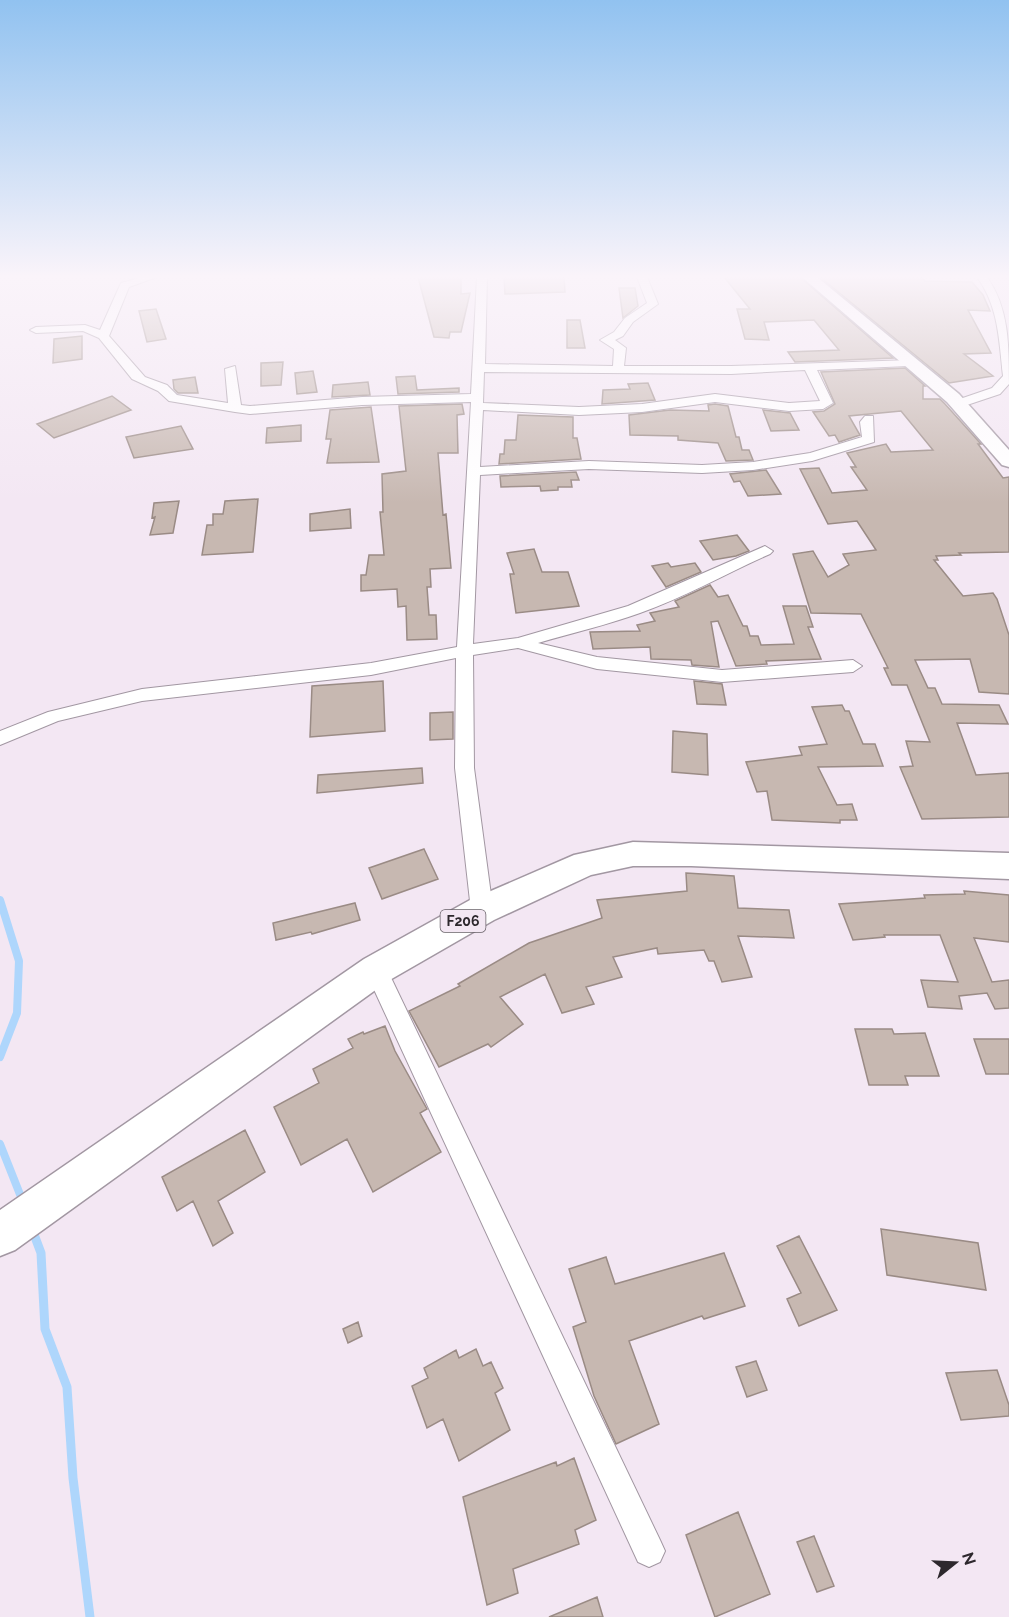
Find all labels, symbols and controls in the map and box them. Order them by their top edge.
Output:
road number: F206 [440,910,486,932]
north arrow [925,1533,985,1593]
text: N [958,1550,980,1567]

